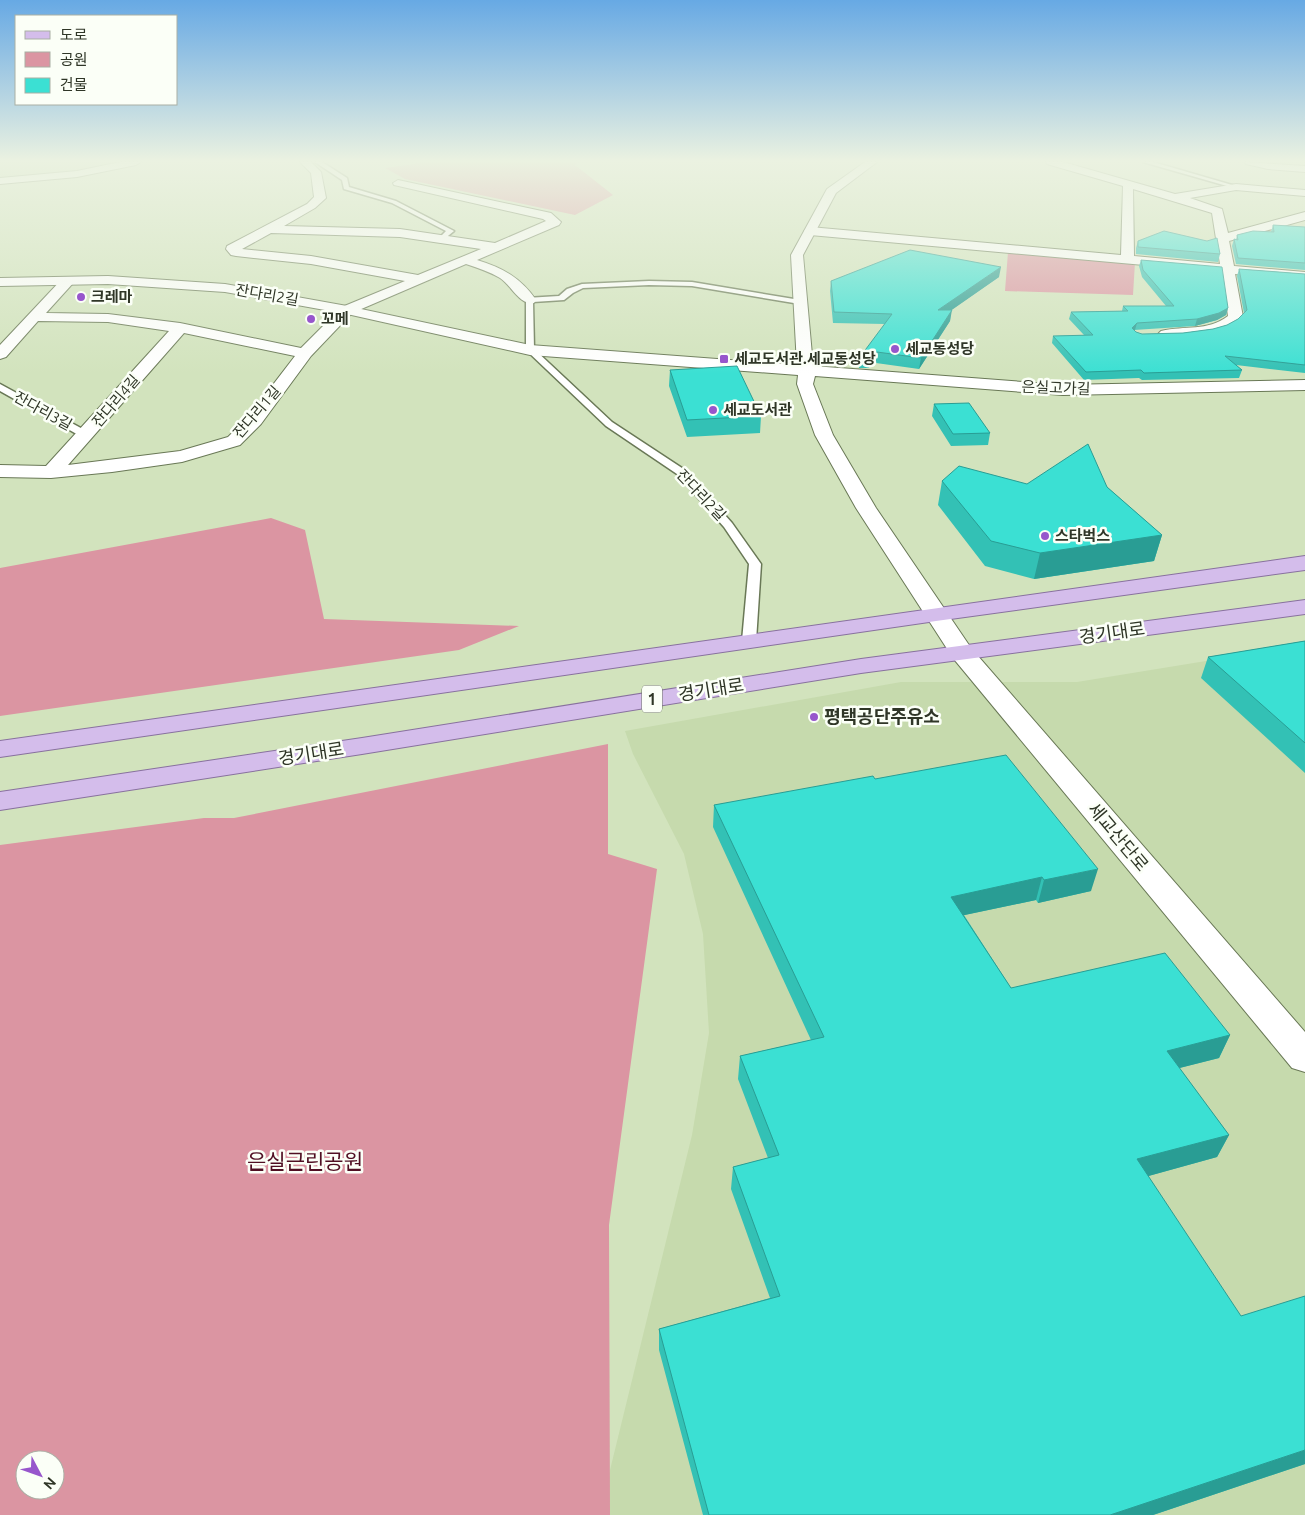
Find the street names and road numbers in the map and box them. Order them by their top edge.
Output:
street label: 잔다리2길 [234,281,300,308]
street label: 잔다리4길 [88,371,143,430]
street label: 은실고가길 [1021,378,1091,397]
street label: 잔다리1길 [229,382,284,441]
street label: 잔다리3길 [11,388,75,433]
street label: 잔다리2길 [673,466,729,524]
street label: 경기대로 [1078,617,1146,647]
street label: 경기대로 [677,674,745,704]
road number: 1 [642,686,662,712]
street label: 경기대로 [277,738,345,768]
street label: 세교산단로 [1084,798,1153,875]

